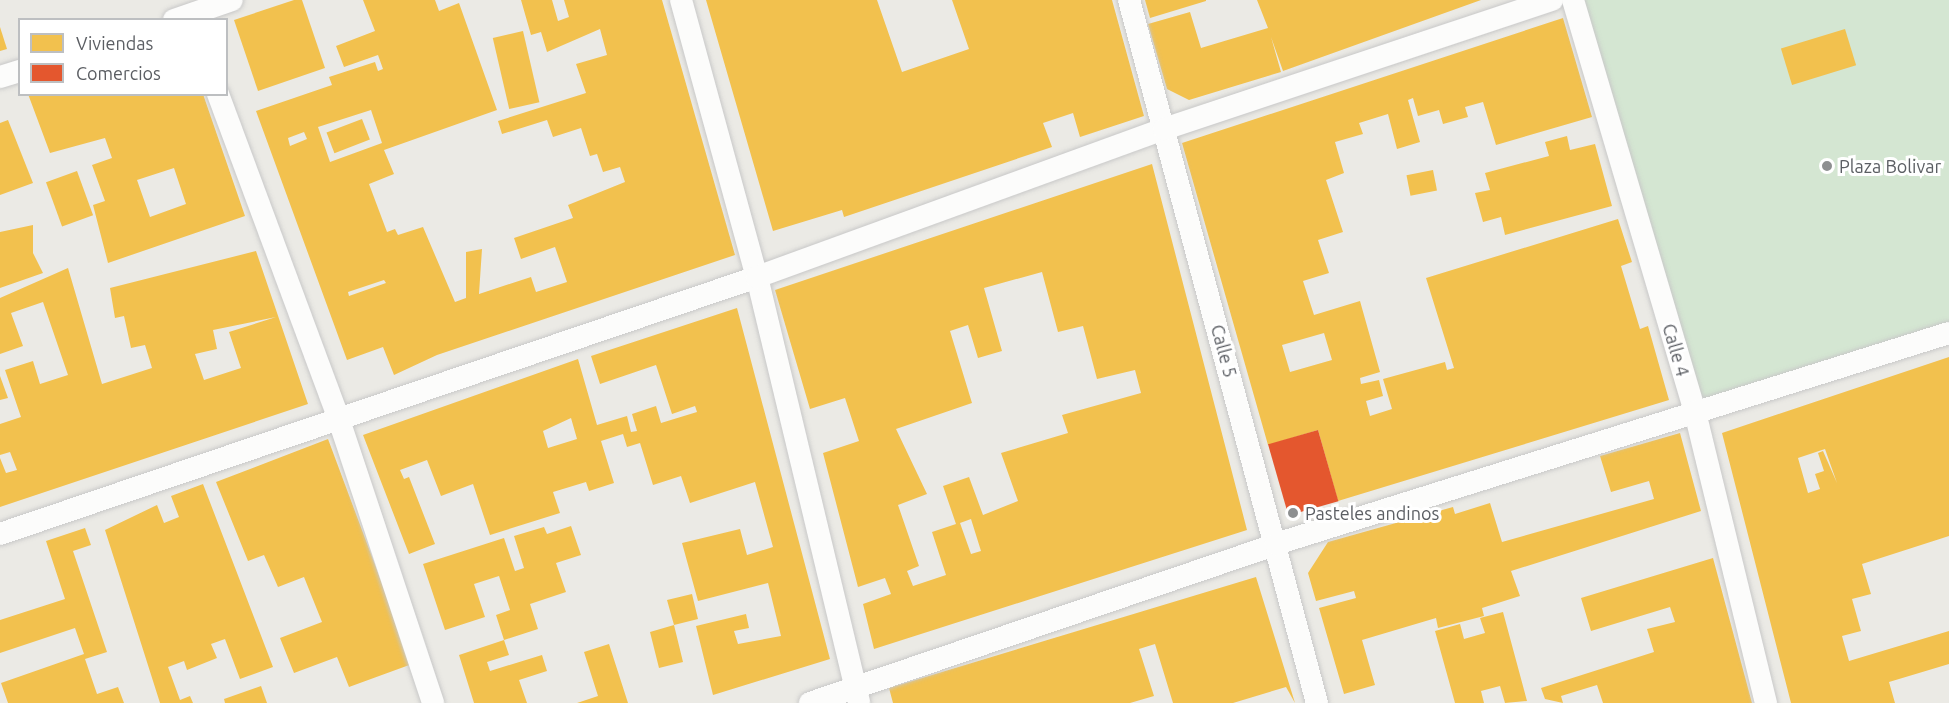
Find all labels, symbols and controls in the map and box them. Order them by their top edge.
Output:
legend [18,18,228,96]
text: Viviendas [76,33,153,53]
text: Comercios [76,63,161,83]
place label: Plaza Bolivar [1839,155,1941,177]
marker: Plaza Bolivar [1820,159,1834,173]
street label: Calle 4 [1658,321,1694,379]
street label: Calle 5 [1207,322,1241,380]
place label: Pasteles andinos [1305,502,1439,524]
marker: Pasteles andinos [1286,506,1300,520]

